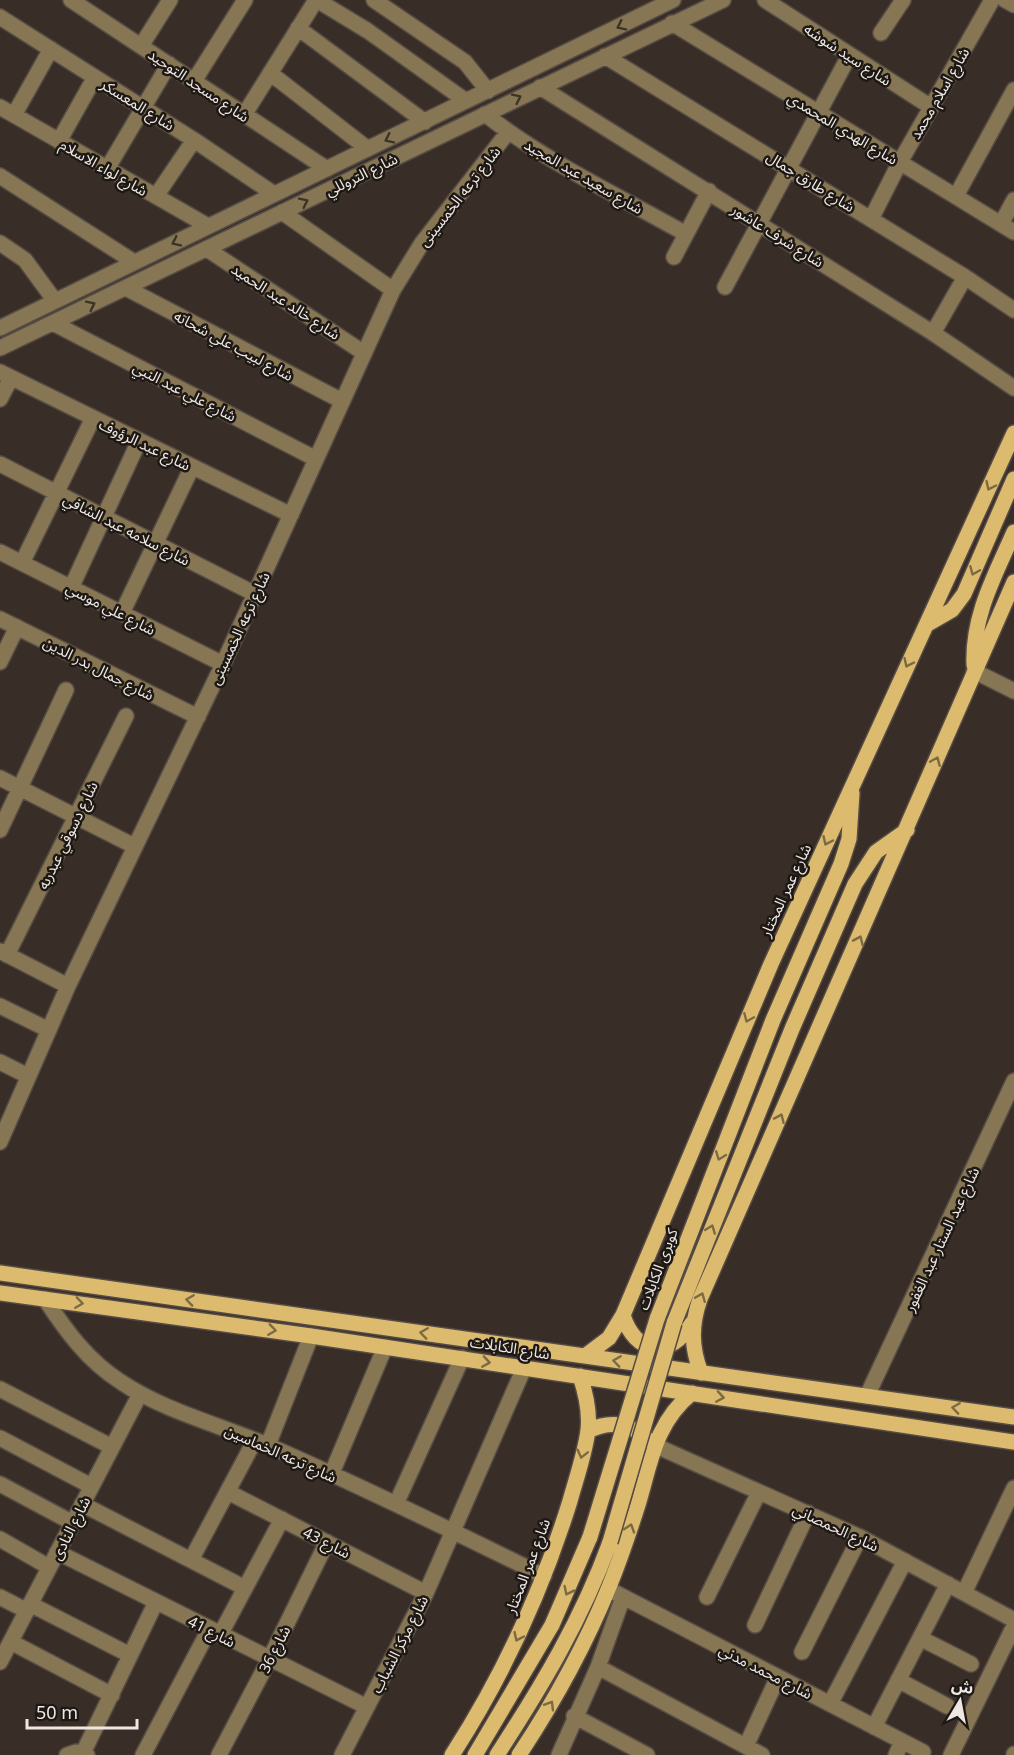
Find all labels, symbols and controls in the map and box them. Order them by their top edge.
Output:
one-way arrow [616,18,627,30]
street label: شارع سيد شوشه [799,18,896,92]
street label: شارع اسلام محمد [905,43,976,144]
street label: شارع مسجد التوحيد [143,44,254,129]
street label: شارع المعسكر [95,73,179,137]
street label: شارع الهدي المحمدي [783,87,902,172]
one-way arrow [511,94,522,106]
one-way arrow [384,131,395,143]
street label: شارع لواء الاسلام [55,134,152,203]
street label: شارع سعيد عبد المجيد [519,134,647,221]
street label: شارع ترعه الخمسينى [414,142,507,252]
street label: شارع طارق جمال [761,146,859,219]
street label: شارع التروللي [321,148,402,203]
one-way arrow [298,197,309,209]
street label: شارع شرف عاشور [726,198,828,274]
one-way arrow [171,234,182,246]
street label: شارع خالد عبد الحميد [226,258,344,346]
one-way arrow [84,301,95,312]
street label: شارع لبيب علي شحاته [169,305,297,388]
street label: شارع علي عبد النبي [129,356,240,428]
street label: شارع عبد الرؤوف [95,413,194,478]
one-way arrow [985,479,997,490]
street label: شارع سلامه عبد الشافي [59,488,194,572]
one-way arrow [969,565,981,576]
street label: شارع ترعه الخمسينى [204,568,277,689]
street label: شارع علي موسي [61,577,159,642]
street label: شارع جمال بدر الدين [39,631,158,707]
one-way arrow [904,657,916,668]
one-way arrow [929,756,941,767]
street label: شارع دسوقي عبدربه [32,777,105,894]
one-way arrow [823,834,835,845]
street label: شارع عمر المختار [754,840,818,942]
one-way arrow [852,935,864,946]
one-way arrow [743,1012,755,1023]
one-way arrow [773,1114,785,1125]
one-way arrow [715,1150,728,1160]
street label: شارع عبد الستار عبد الغفور [898,1163,986,1317]
one-way arrow [704,1224,716,1235]
street label: كوبرى الكابلات [632,1225,682,1313]
one-way arrow [694,1292,706,1303]
one-way arrow [185,1294,194,1306]
one-way arrow [74,1297,83,1309]
one-way arrow [267,1324,277,1336]
one-way arrow [420,1328,429,1340]
street label: شارع الكابلات [468,1331,552,1366]
one-way arrow [480,1355,490,1368]
one-way arrow [613,1356,622,1368]
one-way arrow [715,1391,725,1403]
one-way arrow [951,1403,961,1415]
street label: شارع ترعه الخماسين [221,1419,340,1489]
one-way arrow [577,1449,590,1459]
street label: شارع النادى [46,1493,97,1564]
street label: شارع الحمصاني [789,1498,882,1558]
street label: شارع عمر المختار [499,1515,557,1618]
street label: شارع 43 [299,1522,354,1565]
one-way arrow [623,1523,635,1534]
one-way arrow [564,1585,576,1596]
street label: شارع مركز الشباب [366,1592,435,1698]
street label: شارع 41 [184,1611,239,1654]
street label: شارع 36 [254,1622,297,1677]
one-way arrow [513,1631,525,1642]
street label: شارع محمد مدني [715,1639,816,1706]
north arrow [930,1671,990,1731]
text: ش [950,1673,975,1699]
scale bar [27,1692,136,1730]
text: 50 m [36,1700,78,1724]
one-way arrow [542,1701,554,1711]

